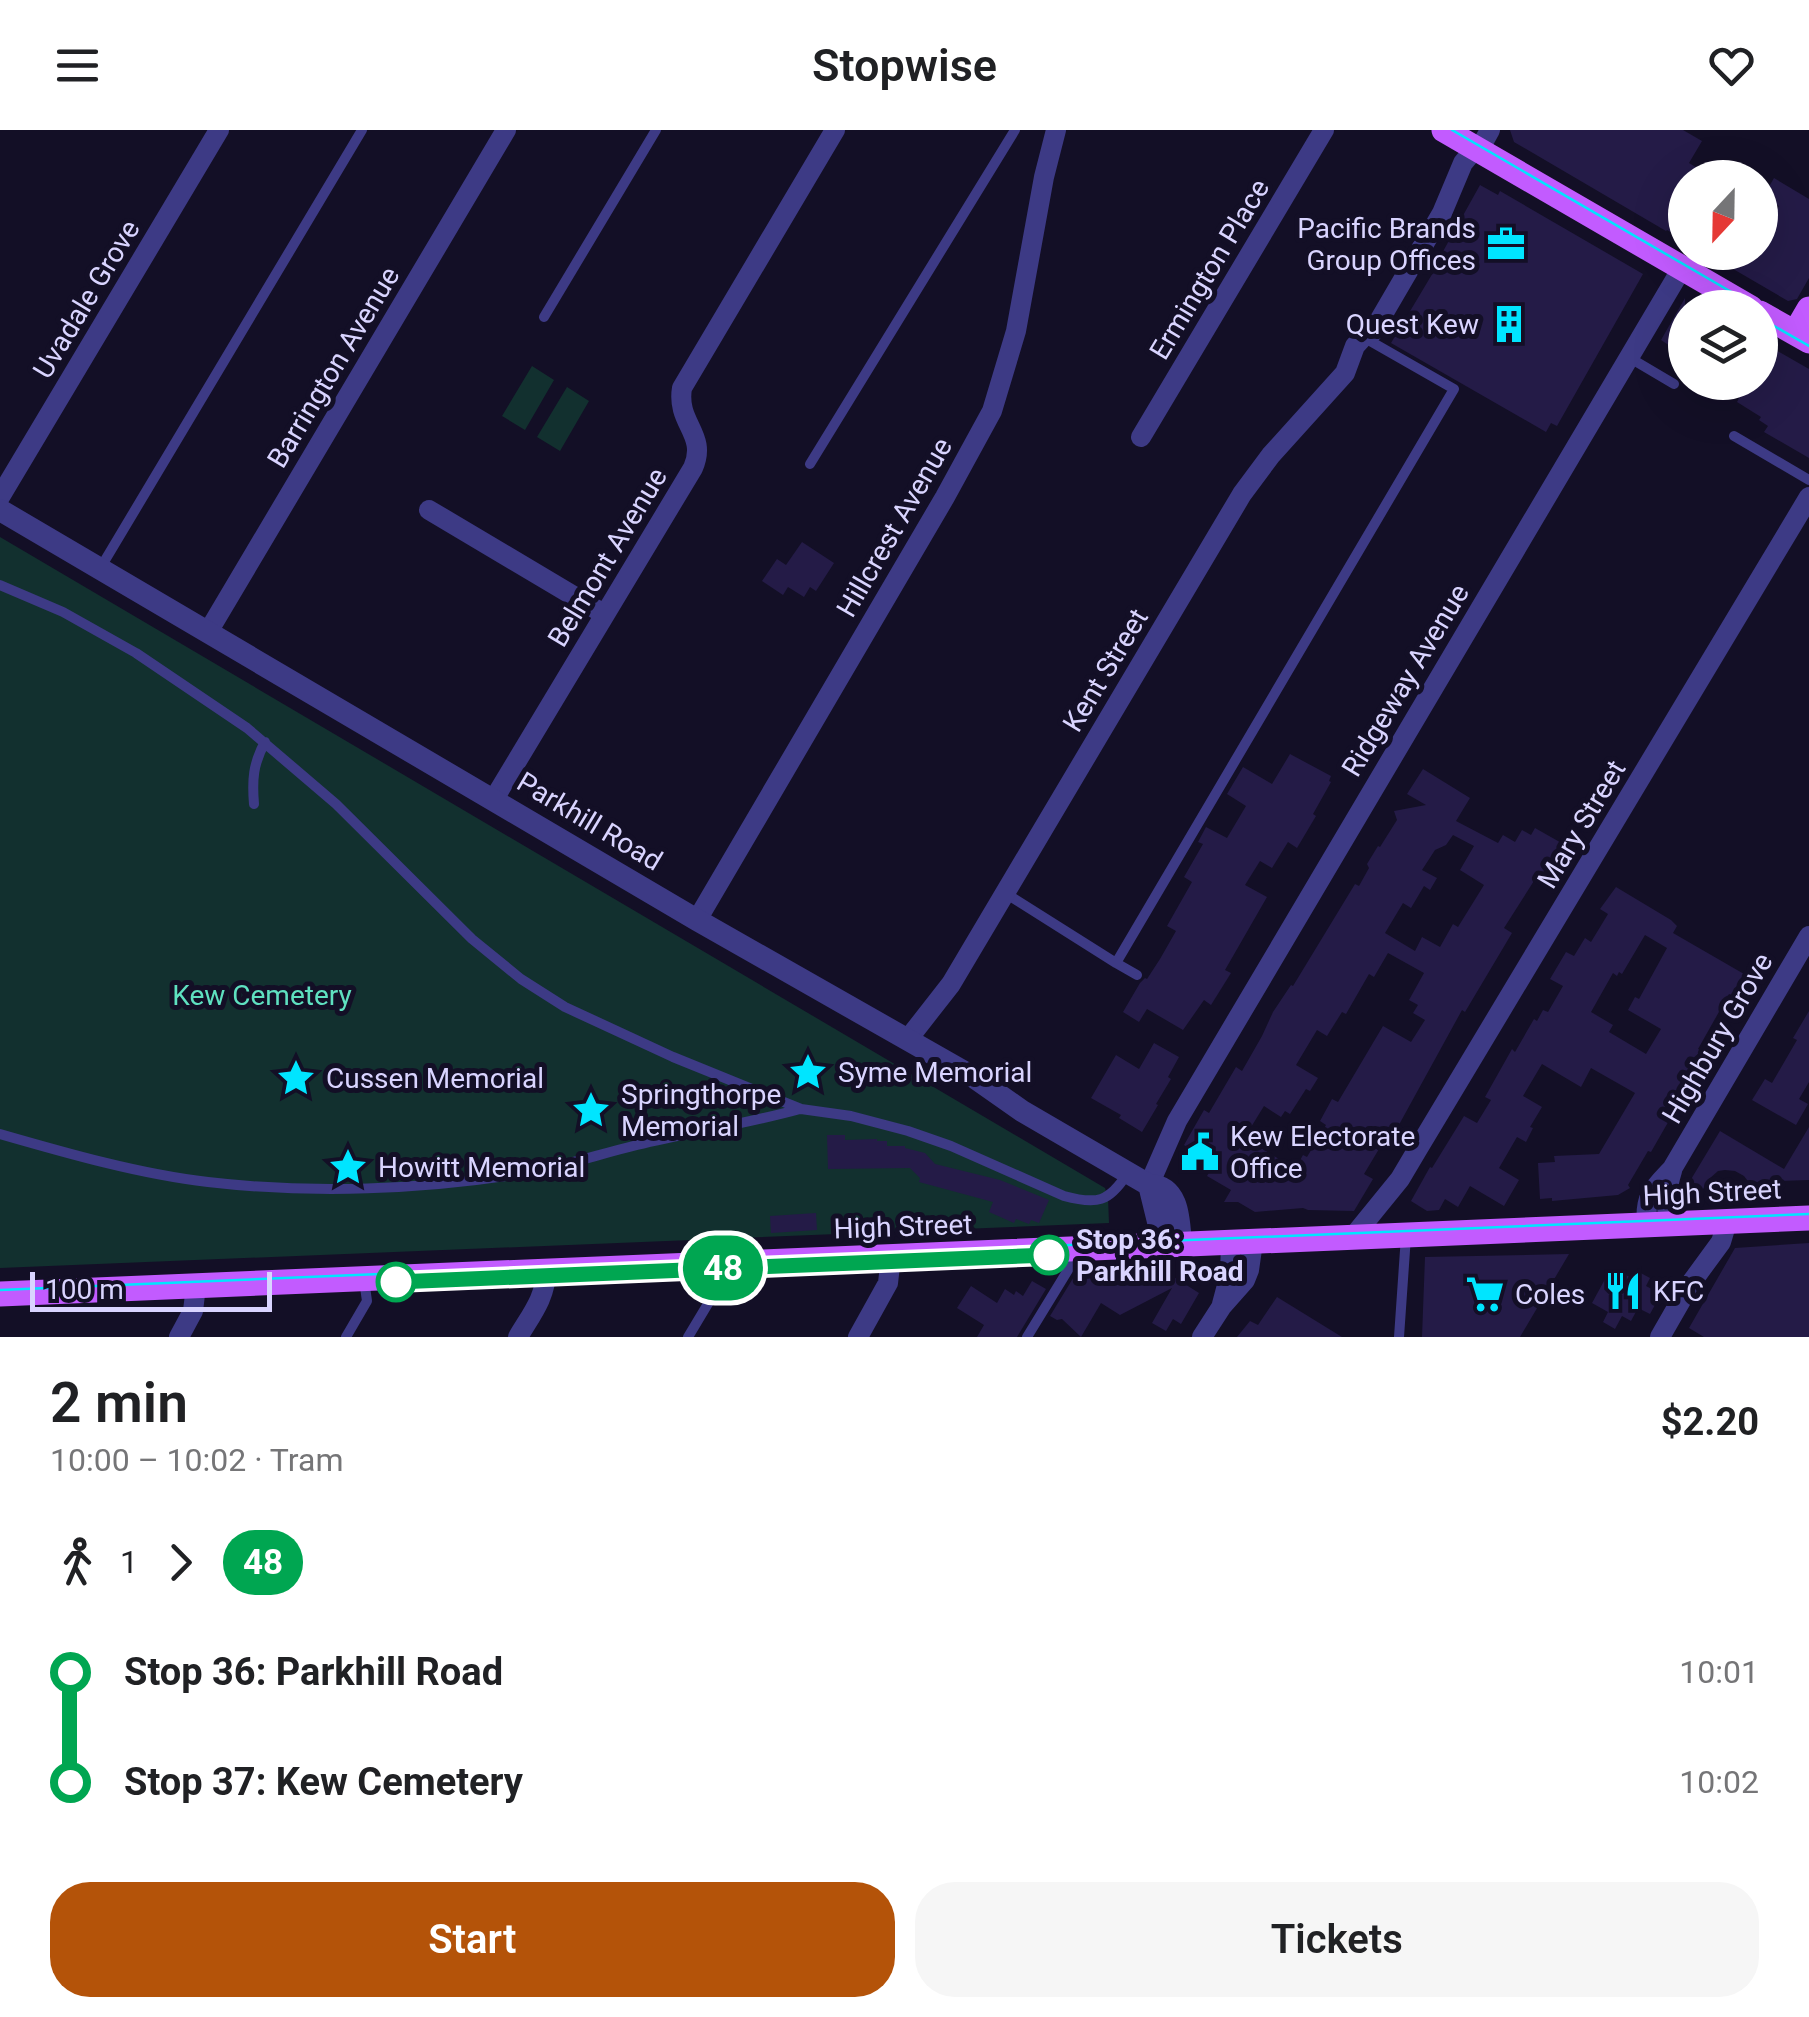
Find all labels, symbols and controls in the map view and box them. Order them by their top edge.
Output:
icon: menu [50,38,105,93]
icon: heart [1704,38,1759,93]
text: Stopwise [812,39,997,92]
north arrow [1668,160,1778,270]
map controls [1668,160,1778,400]
street label: Ermington Place [1143,173,1276,365]
place label: Pacific Brands Group Offices [1297,212,1476,277]
street label: Uvadale Grove [26,214,147,384]
office icon: Pacific Brands Group Offices [1485,223,1527,265]
street label: Barrington Avenue [260,261,406,474]
button: layers [1668,290,1778,400]
building icon: Quest Kew [1488,303,1530,345]
place label: Quest Kew [1346,308,1479,341]
street label: Hillcrest Avenue [830,432,959,623]
street label: Belmont Avenue [541,462,674,653]
street label: Ridgeway Avenue [1335,578,1476,782]
street label: Kent Street [1056,603,1155,738]
street label: Mary Street [1530,754,1633,894]
street label: Parkhill Road [511,765,668,878]
street label: Highbury Grove [1655,947,1780,1129]
park label: Kew Cemetery [172,979,352,1012]
place icon: Syme Memorial [787,1051,829,1093]
place label: Syme Memorial [838,1056,1032,1089]
place icon: Cussen Memorial [275,1057,317,1099]
place label: Cussen Memorial [326,1062,544,1095]
place label: Springthorpe Memorial [621,1078,781,1143]
place icon: Springthorpe Memorial [570,1089,612,1131]
place label: Kew Electorate Office [1230,1120,1415,1185]
public building icon: Kew Electorate Office [1179,1131,1221,1173]
place icon: Howitt Memorial [327,1146,369,1188]
place label: Howitt Memorial [378,1151,585,1184]
street label: High Street [1642,1172,1782,1213]
street label: High Street [833,1208,973,1245]
place label: Stop 36: Parkhill Road [1076,1223,1243,1288]
line badge: 48 [678,1236,768,1300]
marker: Stop 36: Parkhill Road [1030,1236,1068,1274]
text: 48 [703,1248,743,1289]
unlabelled marker [377,1263,415,1301]
scale bar [30,1267,272,1312]
restaurant icon: KFC [1602,1270,1644,1312]
text: 100 m [45,1273,124,1306]
supermarket icon: Coles [1464,1273,1506,1315]
place label: KFC [1653,1275,1704,1308]
place label: Coles [1515,1278,1585,1311]
text: 2 min [50,1371,188,1435]
text: $2.20 [1661,1400,1759,1444]
text: 10:00 – 10:02 · Tram [50,1441,343,1479]
icon: walk [50,1535,105,1590]
icon: forward [153,1535,208,1590]
text: 48 [243,1542,283,1583]
text: 1 [120,1543,138,1581]
text: Stop 36: Parkhill Road [124,1650,503,1694]
text: 10:01 [1679,1653,1759,1691]
text: Stop 37: Kew Cemetery [124,1760,523,1804]
text: 10:02 [1679,1763,1759,1801]
button: Start [50,1882,895,1997]
button: Tickets [915,1882,1759,1997]

